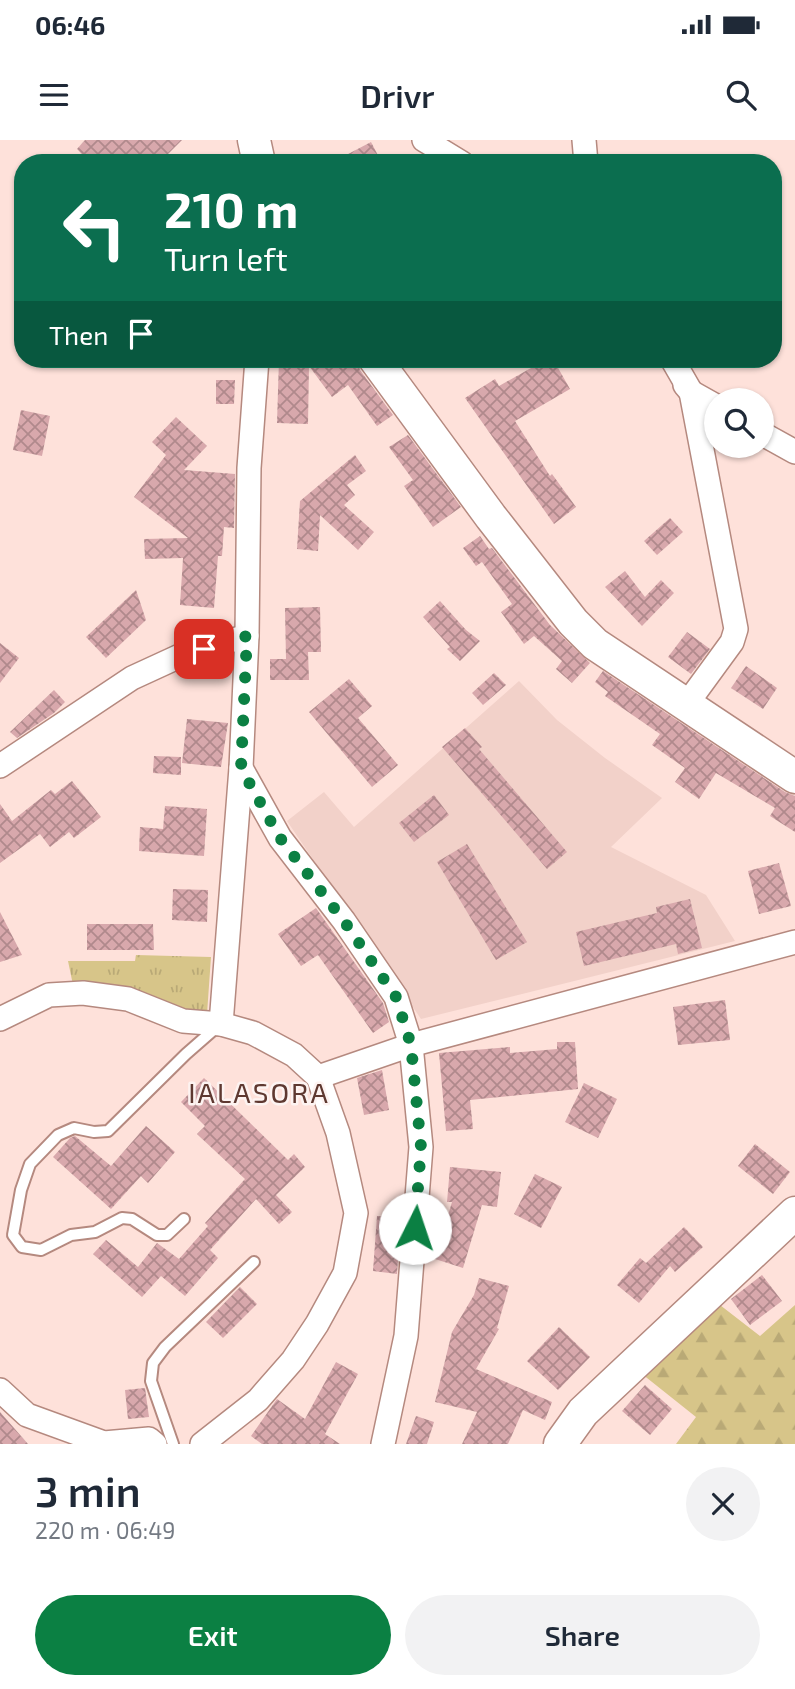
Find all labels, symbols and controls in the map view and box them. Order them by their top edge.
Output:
text: 06:46 [35,9,105,40]
icon: menu [35,76,73,114]
text: Drivr [360,76,435,114]
icon: search [722,76,760,114]
text: 210 m [164,179,298,238]
icon: left [49,182,140,273]
text: Turn left [164,239,288,277]
icon: arrive [122,315,160,353]
text: Then [49,319,108,350]
map controls [704,388,774,458]
button: search [704,388,774,458]
pin [174,619,234,679]
icon: arrive [185,630,223,668]
district label: IALASORA [188,1075,330,1109]
position arrow [378,1191,452,1265]
text: 3 min [35,1465,141,1515]
button: close [686,1467,760,1541]
text: 220 m · 06:49 [35,1516,175,1544]
button: Exit [35,1595,391,1675]
button: Share [405,1595,760,1675]

